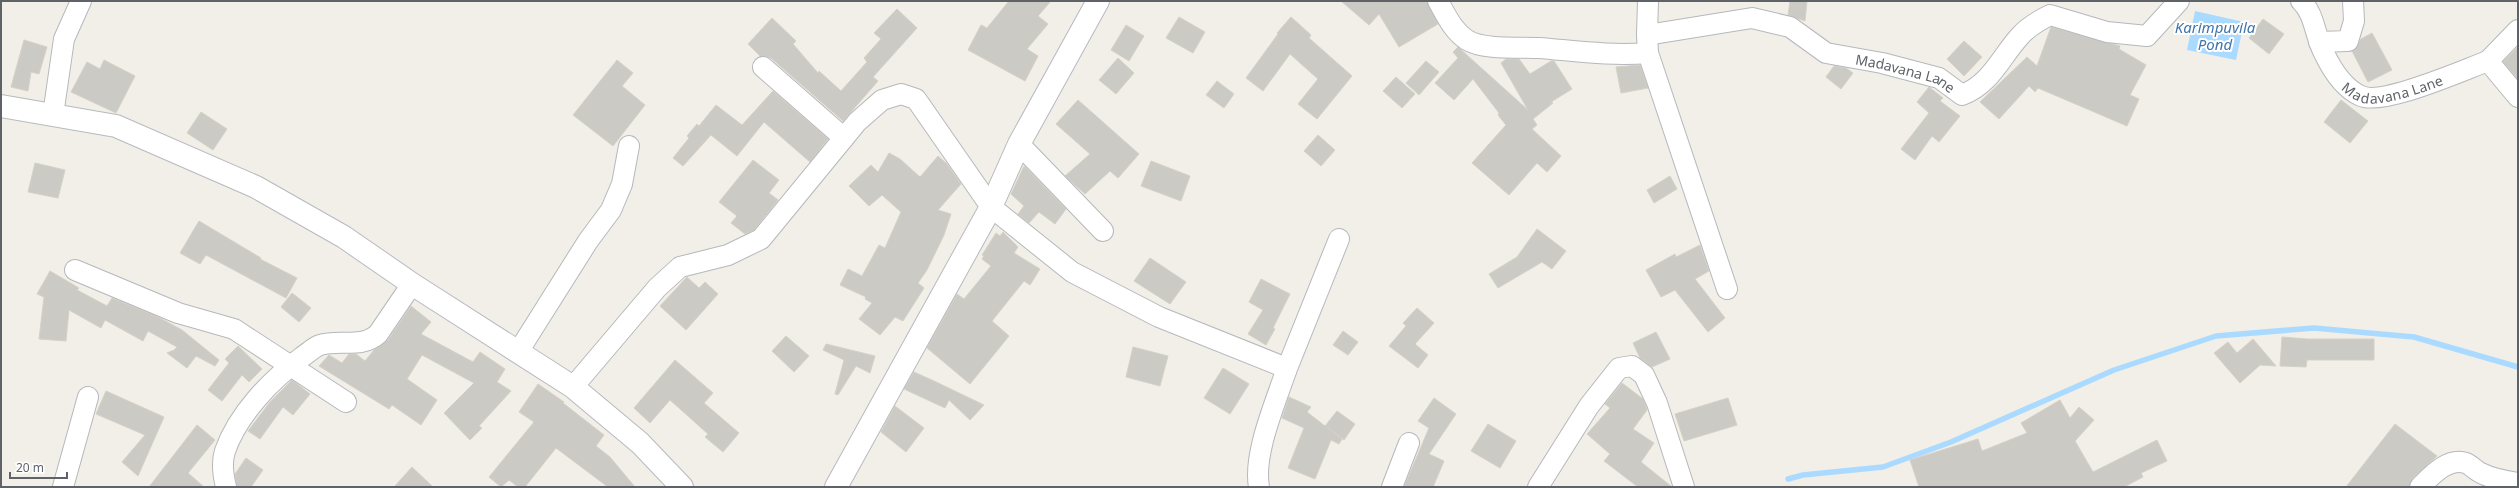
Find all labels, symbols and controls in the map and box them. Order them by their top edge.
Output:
water label: Karimpuvila Pond [2175,17,2256,54]
street label: Madavana Lane [1854,49,1959,97]
street label: Madavana Lane [2338,70,2445,107]
scale bar [10,454,67,480]
text: 20 m [16,459,44,476]

